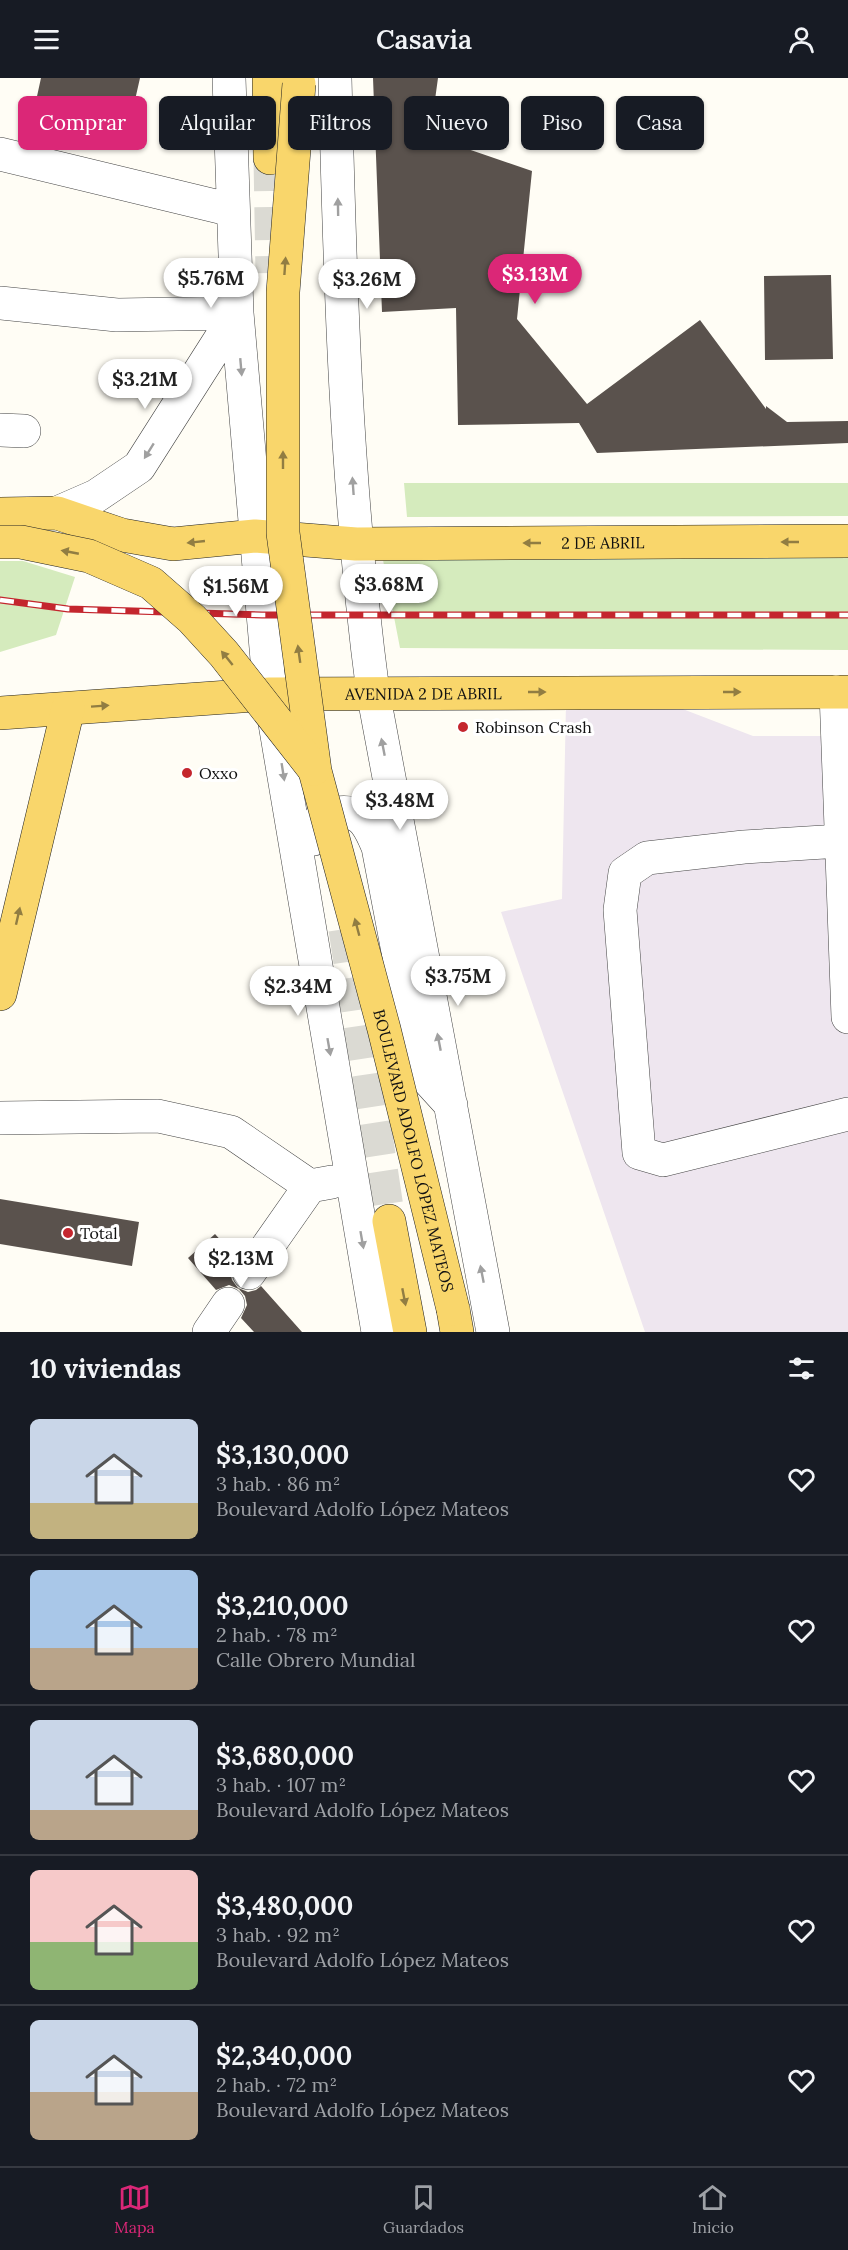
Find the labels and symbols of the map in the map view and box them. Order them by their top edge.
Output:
one-way arrow [334,198,343,217]
pin: $3.13M [486,254,584,305]
one-way arrow [281,256,290,275]
pin: $5.76M [162,258,260,309]
pin: $3.26M [318,259,416,310]
one-way arrow [236,358,246,377]
pin: $3.21M [96,359,194,410]
one-way arrow [144,443,155,459]
one-way arrow [278,451,288,470]
one-way arrow [348,476,357,495]
street label: 2 DE ABRIL [561,532,645,553]
one-way arrow [187,537,206,547]
one-way arrow [780,537,799,547]
one-way arrow [522,538,541,548]
one-way arrow [60,547,79,556]
pin: $3.68M [340,564,438,615]
pin: $1.56M [187,566,285,617]
one-way arrow [295,645,304,664]
one-way arrow [222,651,234,666]
street label: AVENIDA 2 DE ABRIL [344,683,502,704]
one-way arrow [527,687,546,697]
one-way arrow [722,687,741,697]
one-way arrow [91,701,110,711]
place label: Robinson Crash [475,717,592,737]
marker: Robinson Crash [456,720,470,734]
one-way arrow [379,737,388,756]
place label: Oxxo [199,763,238,783]
one-way arrow [279,763,288,782]
marker: Oxxo [180,766,194,780]
pin: $3.48M [351,780,449,831]
one-way arrow [14,907,24,926]
one-way arrow [351,918,361,936]
pin: $3.75M [409,956,507,1007]
pin: $2.34M [249,966,347,1017]
street label: BOULEVARD ADOLFO LÓPEZ MATEOS [369,1007,458,1294]
one-way arrow [434,1032,443,1051]
one-way arrow [324,1038,333,1057]
place label: Total [80,1223,118,1243]
marker: Total [61,1226,75,1240]
one-way arrow [358,1230,367,1249]
pin: $2.13M [192,1238,290,1289]
one-way arrow [477,1265,486,1284]
one-way arrow [400,1288,409,1307]

